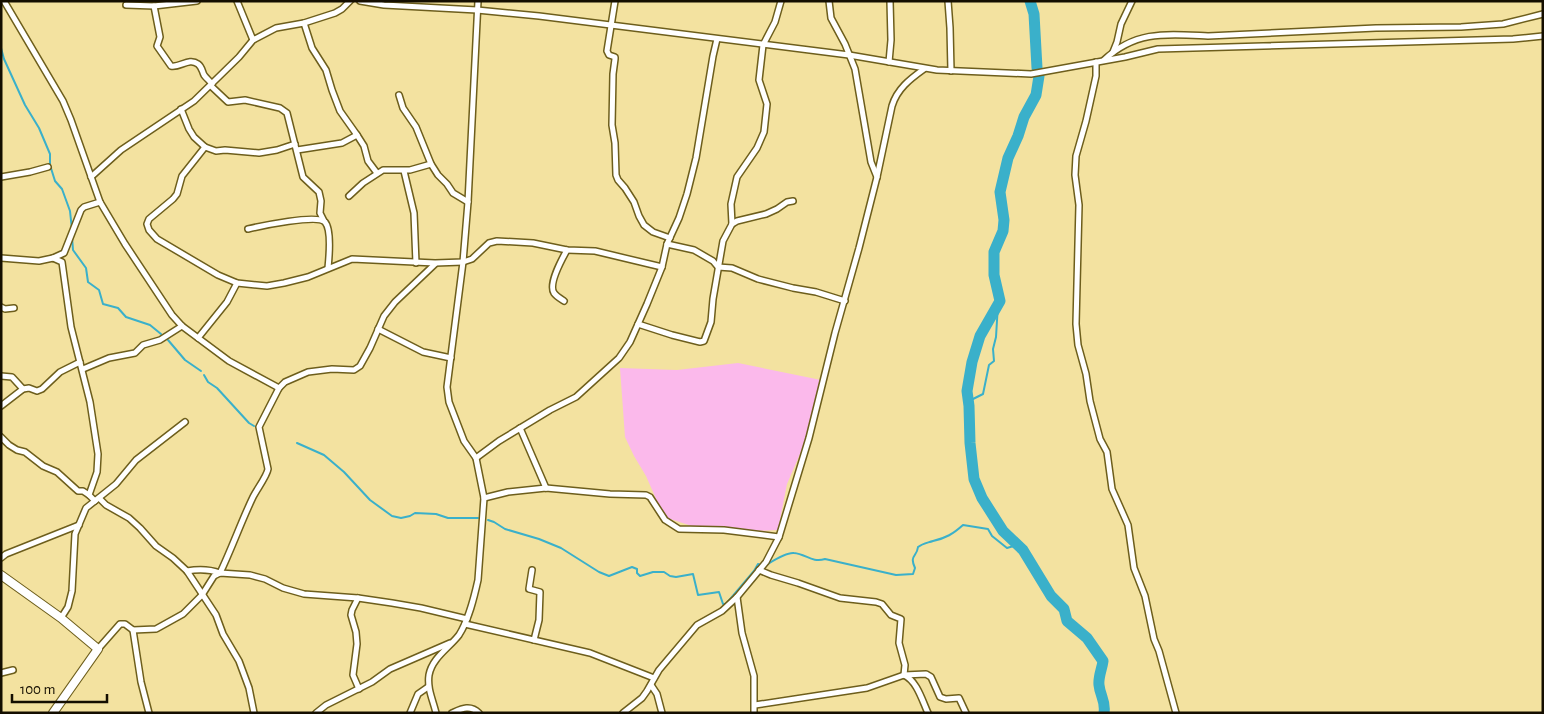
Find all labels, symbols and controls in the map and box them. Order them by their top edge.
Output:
scale bar [12,672,108,704]
text: 100 m [20,682,55,697]

